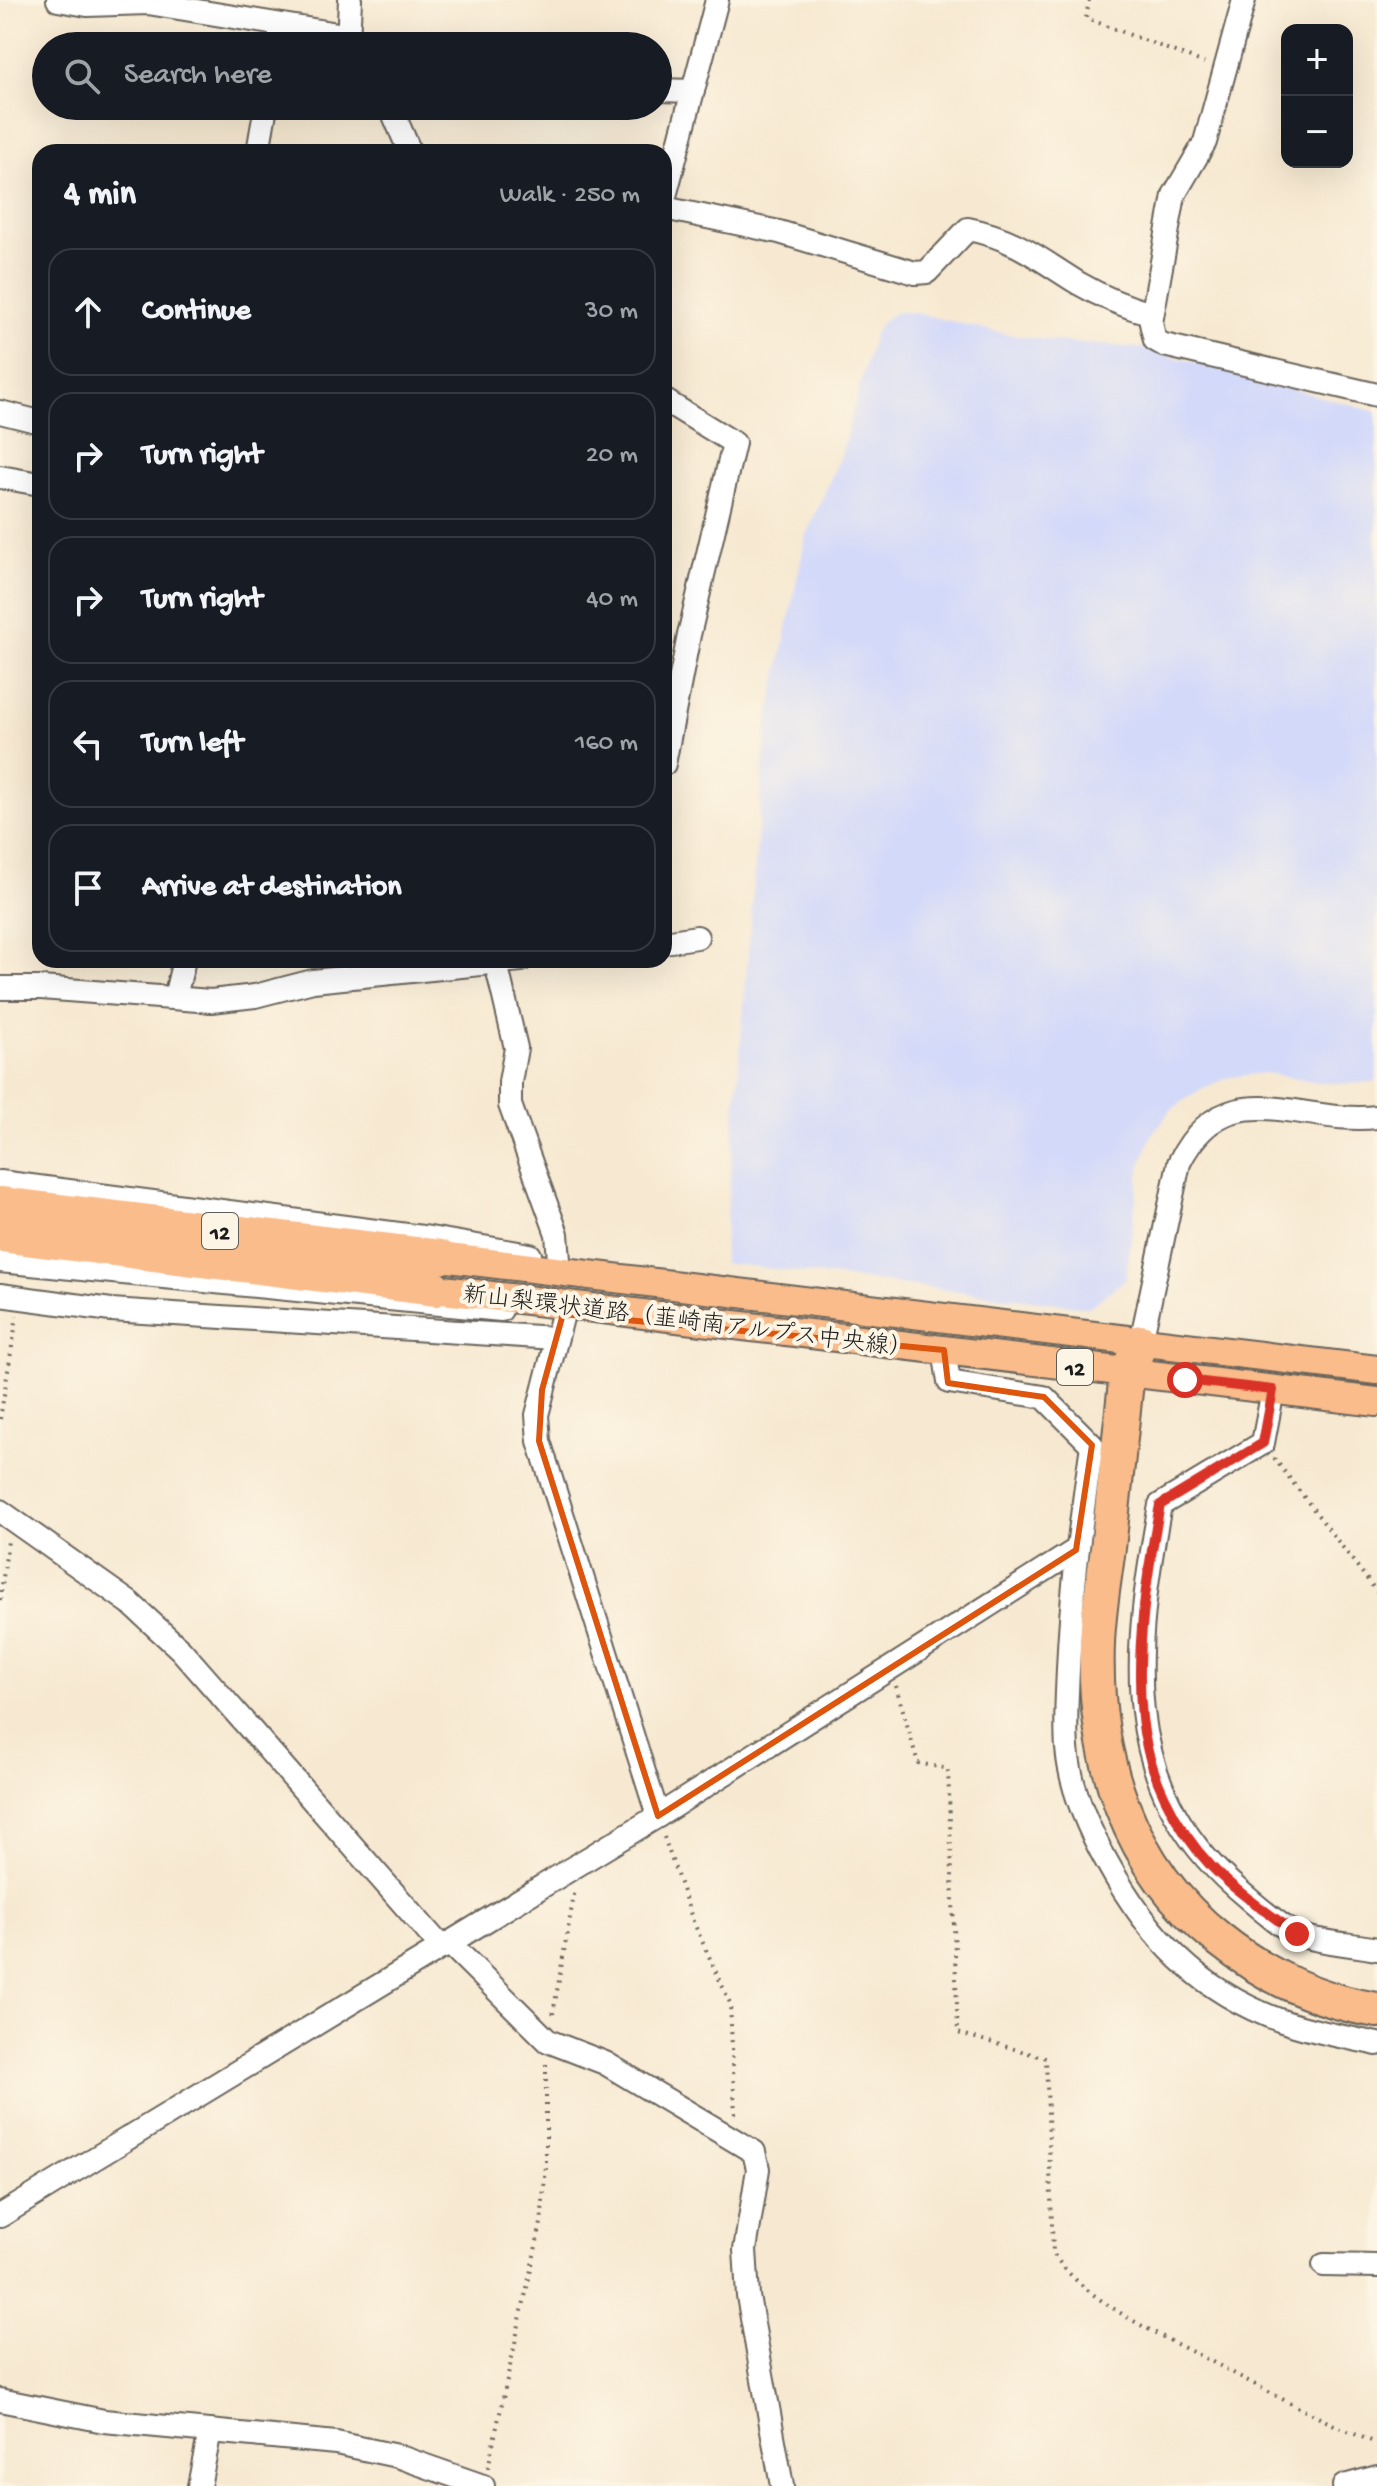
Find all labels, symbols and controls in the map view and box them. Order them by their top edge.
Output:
map controls [1281,24,1353,168]
button: + [1281,24,1353,96]
search box [32,32,672,120]
icon: search [60,54,104,98]
text: Search here [124,59,272,94]
button: − [1281,96,1353,168]
text: 4 min [64,176,136,216]
text: Walk · 250 m [500,181,640,212]
icon: ahead [66,290,110,334]
text: Continue [142,295,251,330]
text: 30 m [585,297,638,328]
icon: right [66,434,110,478]
text: Turn right [142,439,262,474]
text: 20 m [586,441,638,472]
icon: right [66,578,110,622]
text: Turn right [142,583,262,618]
text: 40 m [586,585,638,616]
icon: left [66,722,110,766]
text: Turn left [142,727,243,762]
text: 160 m [575,729,638,760]
icon: arrive [66,866,110,910]
text: Arrive at destination [142,871,402,906]
road number: 12 [202,1213,238,1249]
street label: 新山梨環状道路（韮崎南アルプス中央線） [461,1280,915,1366]
road number: 12 [1057,1349,1093,1385]
route start [1167,1362,1203,1398]
route end [1279,1916,1315,1952]

